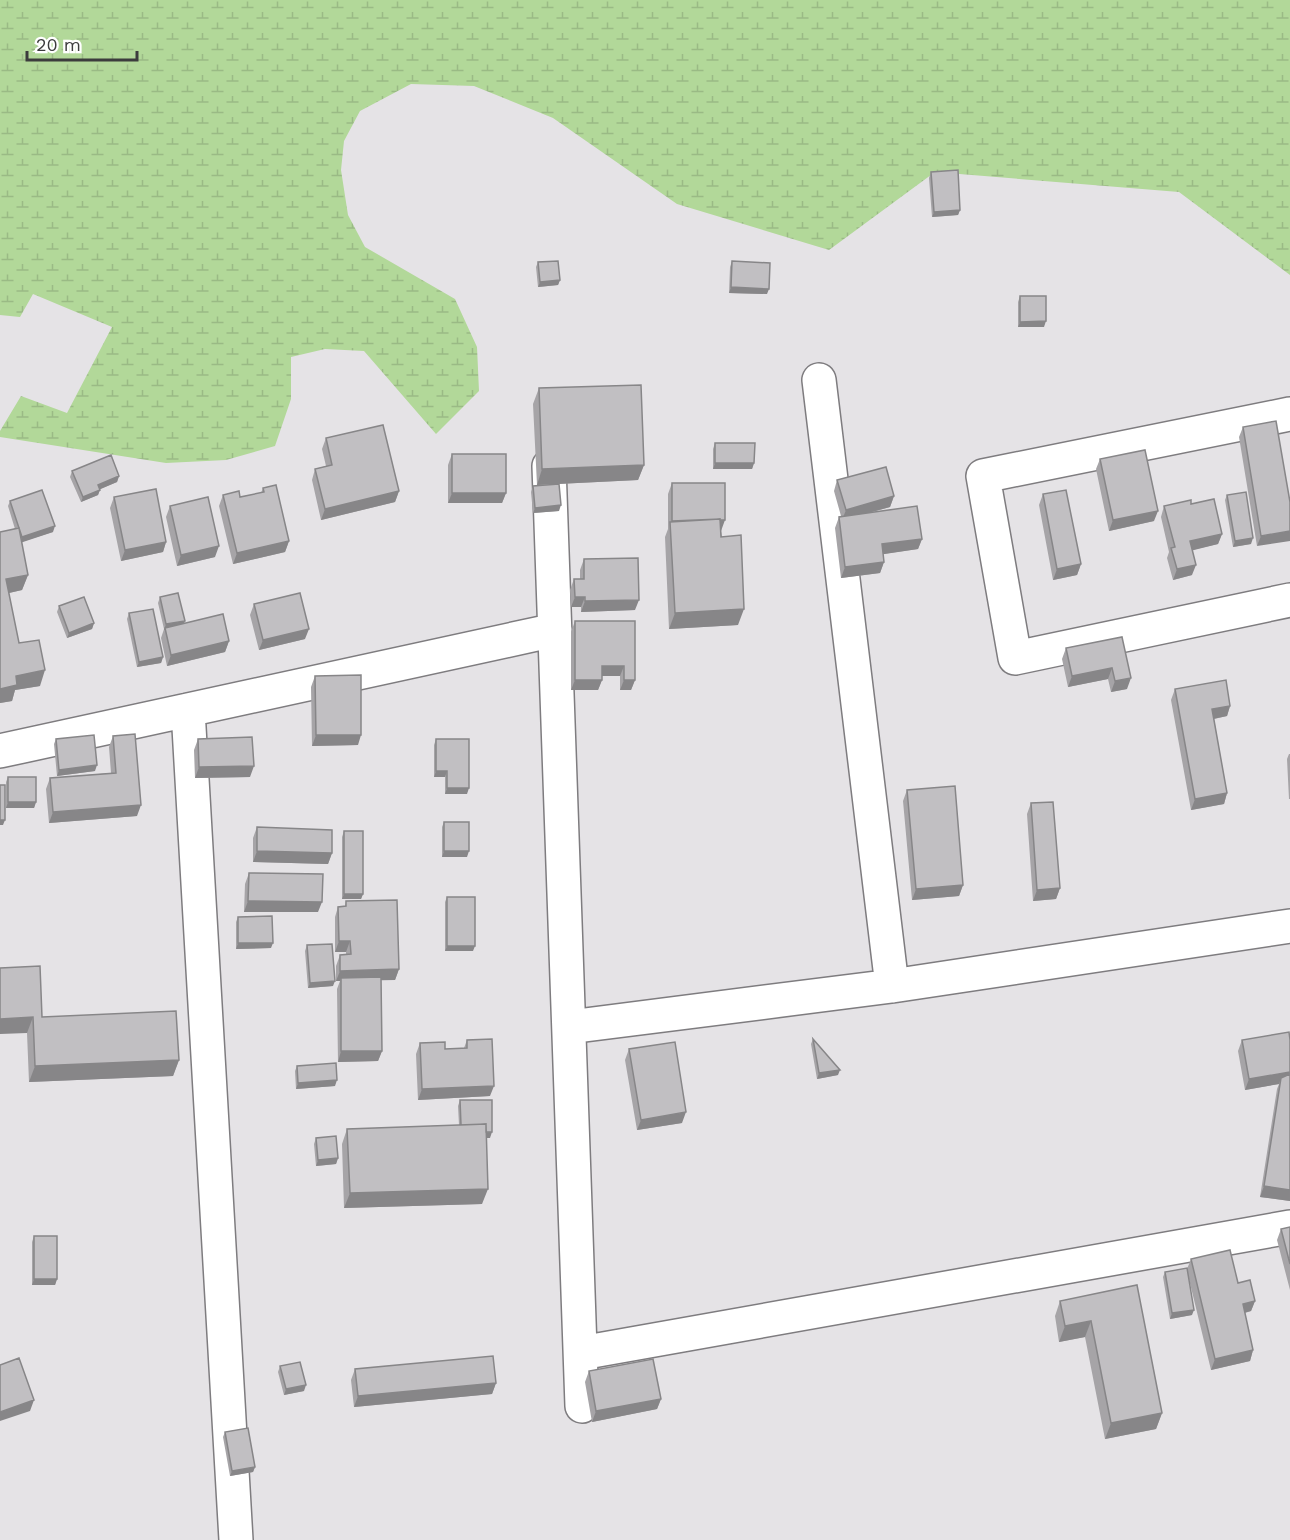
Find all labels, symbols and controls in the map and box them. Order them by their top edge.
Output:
scale bar [27,24,136,62]
text: 20 m [36,34,81,55]

